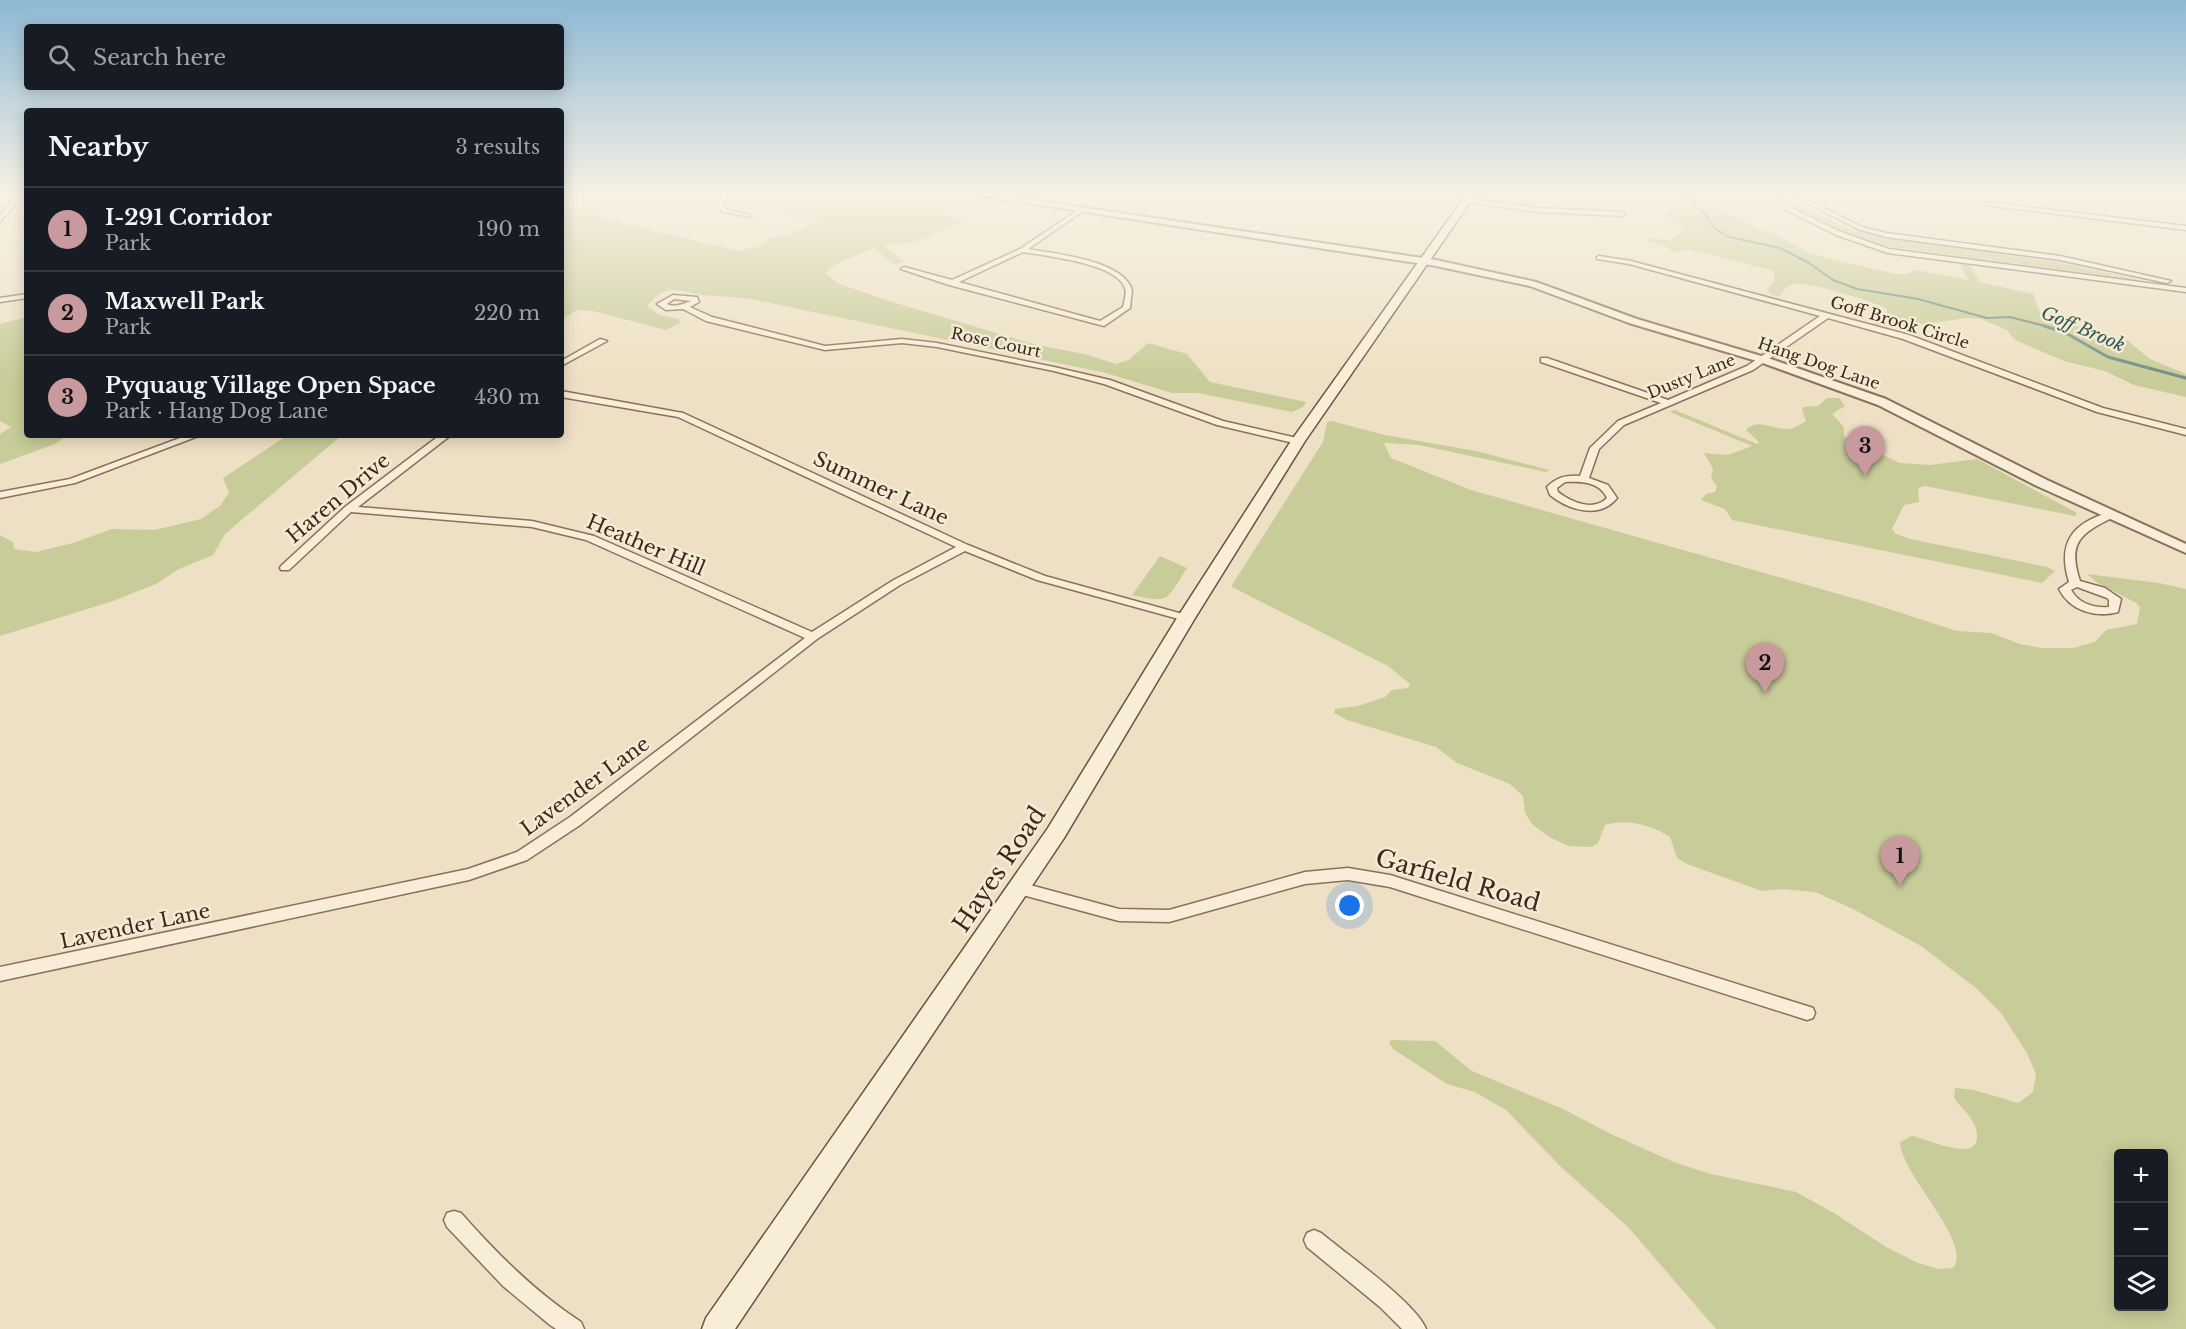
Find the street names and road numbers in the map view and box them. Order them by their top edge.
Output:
street label: Goff Brook Circle [1828,291,1972,353]
street label: Rose Court [949,323,1043,361]
street label: Hang Dog Lane [1755,333,1883,393]
street label: Dusty Lane [1644,349,1738,403]
street label: Summer Lane [810,446,952,530]
street label: Haren Drive [282,448,394,548]
street label: Heather Hill [583,509,709,581]
street label: Lavender Lane [516,731,654,841]
street label: Hayes Road [946,801,1052,937]
street label: Garfield Road [1372,843,1544,917]
street label: Lavender Lane [58,898,212,954]

